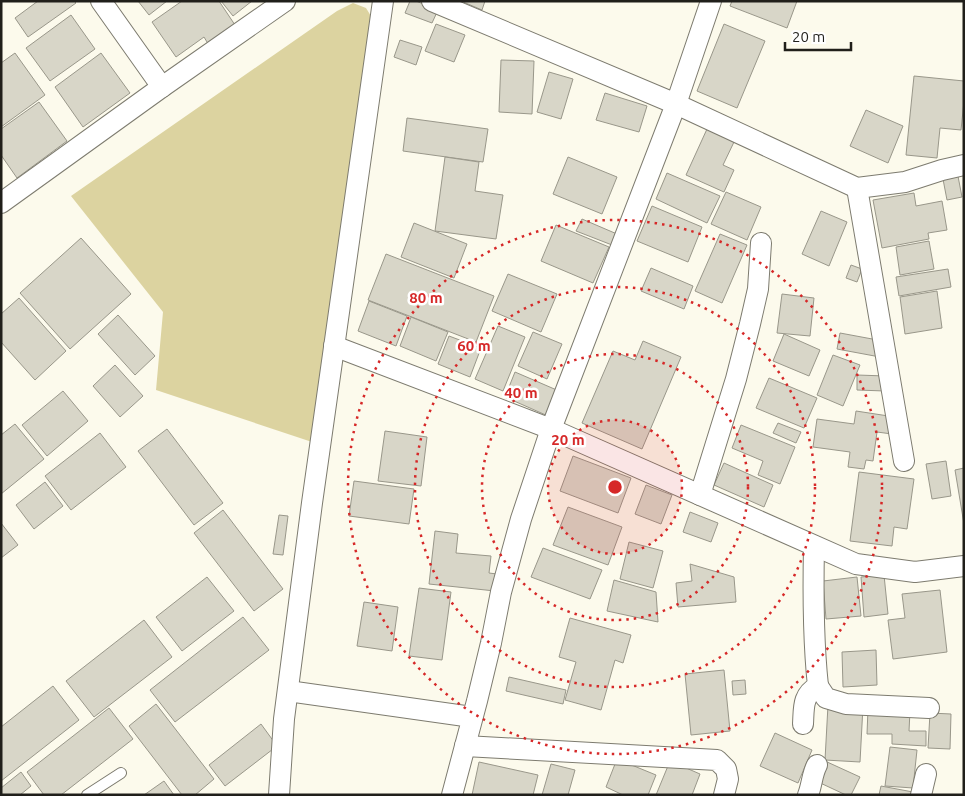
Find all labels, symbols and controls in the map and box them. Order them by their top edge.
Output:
scale bar [785,20,851,52]
text: 20 m [792,28,825,45]
text: 80 m [409,289,443,306]
text: 60 m [457,337,491,354]
text: 40 m [504,384,538,401]
text: 20 m [551,431,585,448]
centre of rings [606,478,624,496]

